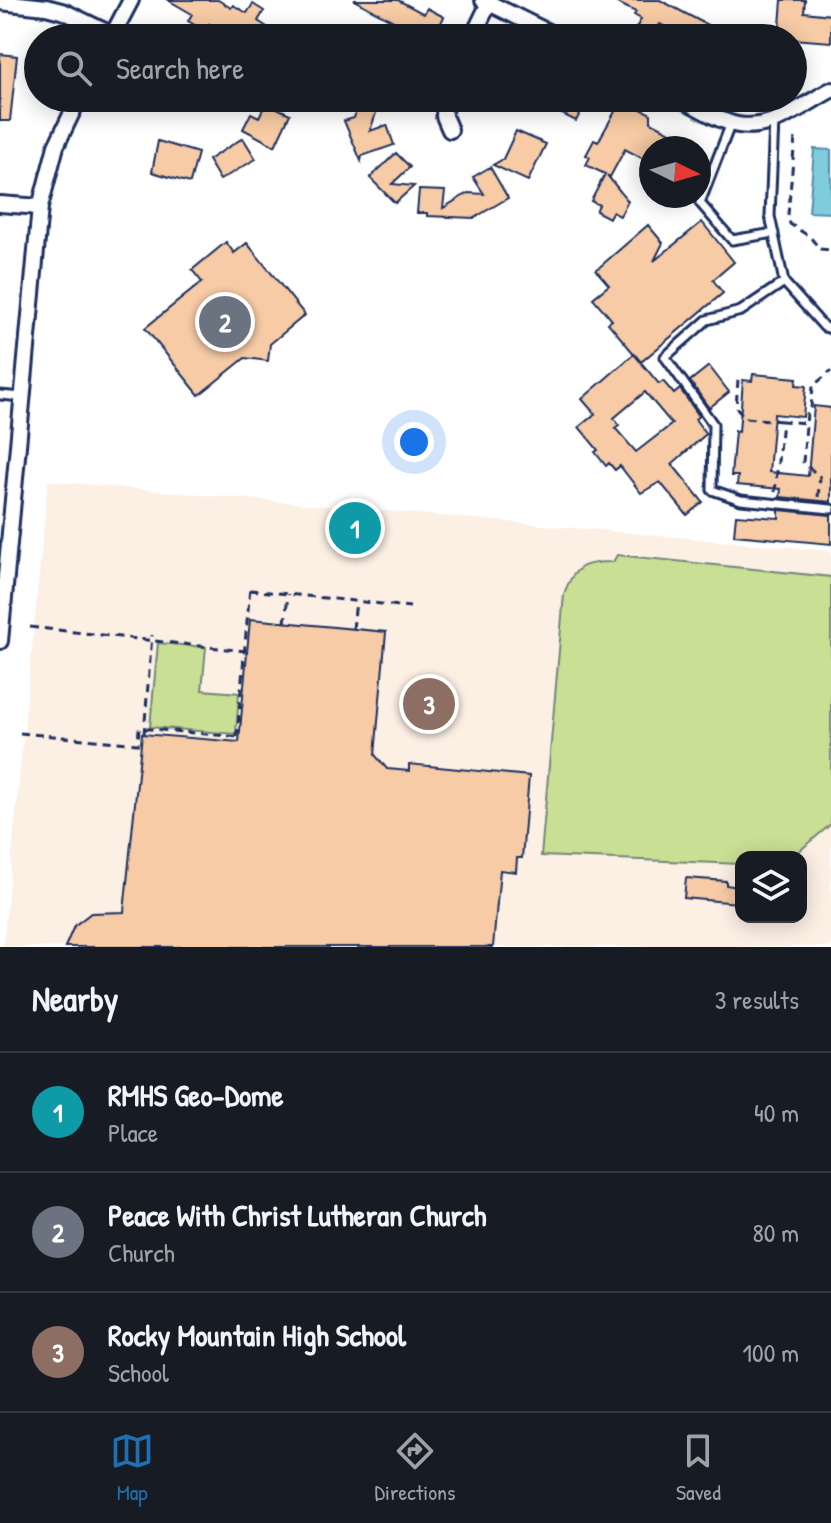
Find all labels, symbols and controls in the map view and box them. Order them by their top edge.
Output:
search box [24,24,807,112]
icon: search [52,46,96,90]
text: Search here [116,48,244,88]
north arrow [639,136,711,208]
pin: 2 [199,292,251,352]
your location [394,422,434,462]
pin: 1 [329,498,381,558]
pin: 3 [403,674,455,734]
map controls [735,851,807,923]
button: layers [735,851,807,923]
text: Nearby [32,976,118,1022]
text: 3 results [715,982,799,1017]
text: RMHS Geo-Dome [108,1075,283,1115]
text: 1 [53,1095,63,1130]
text: 40 m [754,1095,799,1130]
text: Place [108,1115,158,1150]
text: Peace With Christ Lutheran Church [108,1195,486,1235]
text: 2 [52,1215,64,1250]
text: 80 m [752,1215,799,1250]
text: Church [108,1235,175,1270]
text: Rocky Mountain High School [108,1315,406,1355]
text: 3 [52,1335,64,1370]
text: 100 m [743,1335,799,1370]
text: School [108,1355,169,1390]
tab: Map [110,1429,154,1507]
tab: Directions [375,1429,456,1507]
tab: Saved [676,1429,721,1507]

